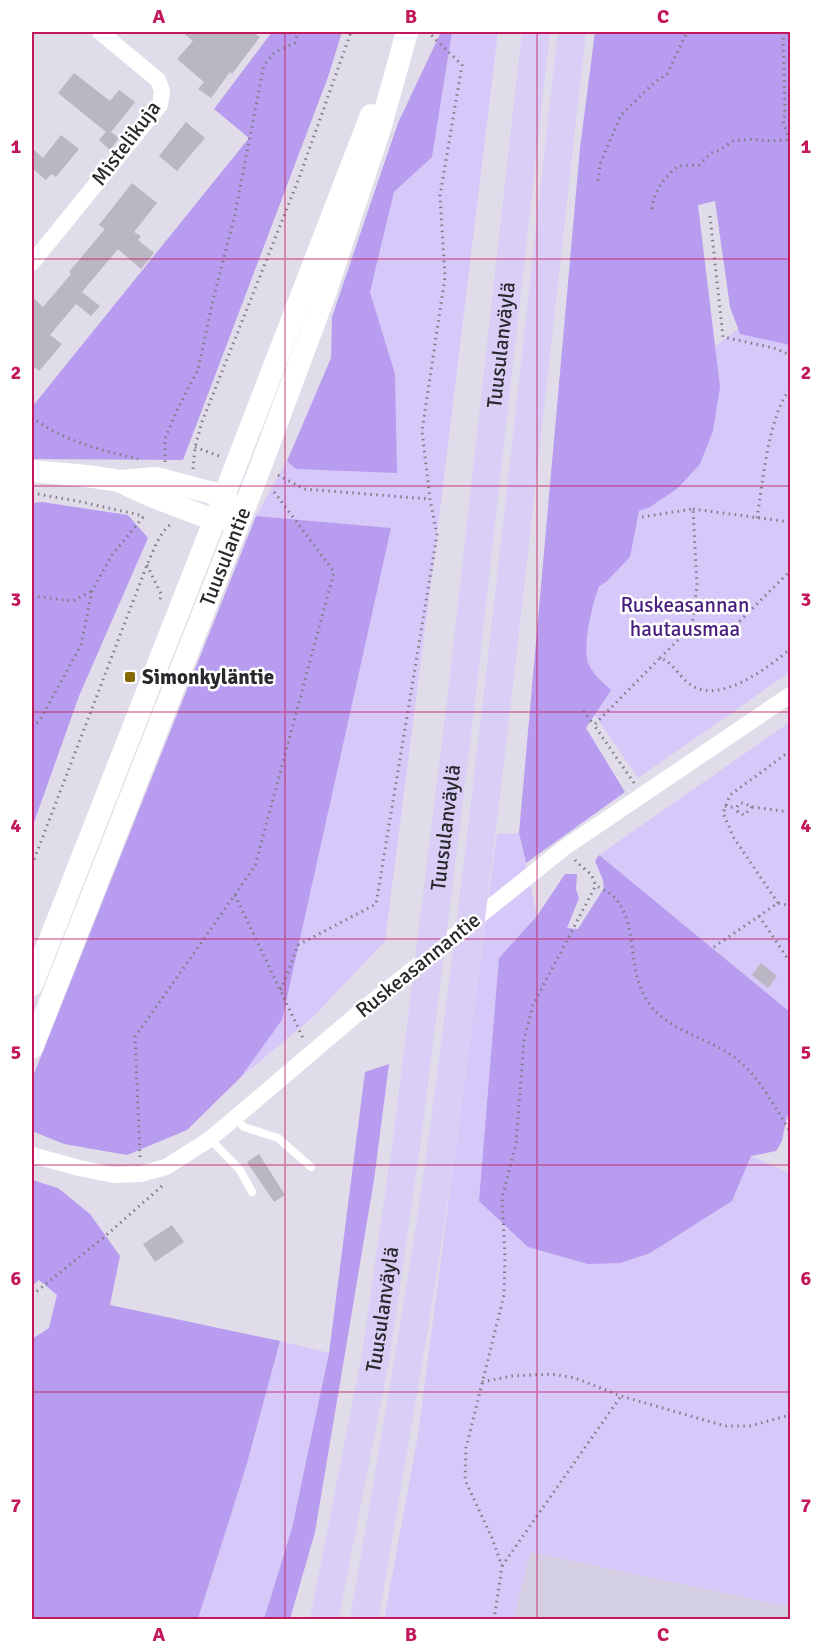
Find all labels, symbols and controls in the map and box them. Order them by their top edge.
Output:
text: A [153,4,166,29]
text: B [405,4,417,29]
text: C [657,4,669,29]
street label: Mistelikuja [86,96,166,190]
text: 1 [11,134,22,159]
text: 1 [801,134,812,159]
street label: Tuusulanväylä [481,280,521,409]
text: 2 [11,360,21,385]
text: 2 [801,360,811,385]
street label: Tuusulantie [194,503,256,610]
text: 3 [11,587,21,612]
text: 3 [801,587,811,612]
park label: Ruskeasannan hautausmaa [621,592,749,642]
place label: Simonkyläntie [142,664,274,690]
marker: Simonkyläntie [123,670,137,684]
street label: Tuusulanväylä [425,763,466,892]
text: 4 [11,813,22,838]
text: 4 [801,813,812,838]
street label: Ruskeasannantie [350,907,486,1023]
text: 5 [11,1040,21,1065]
text: 5 [801,1040,811,1065]
street label: Tuusulanväylä [360,1245,404,1375]
text: 6 [11,1266,22,1291]
text: 6 [801,1266,812,1291]
text: 7 [11,1493,22,1518]
text: 7 [801,1493,812,1518]
text: A [153,1622,166,1647]
text: B [405,1622,417,1647]
text: C [657,1622,669,1647]

